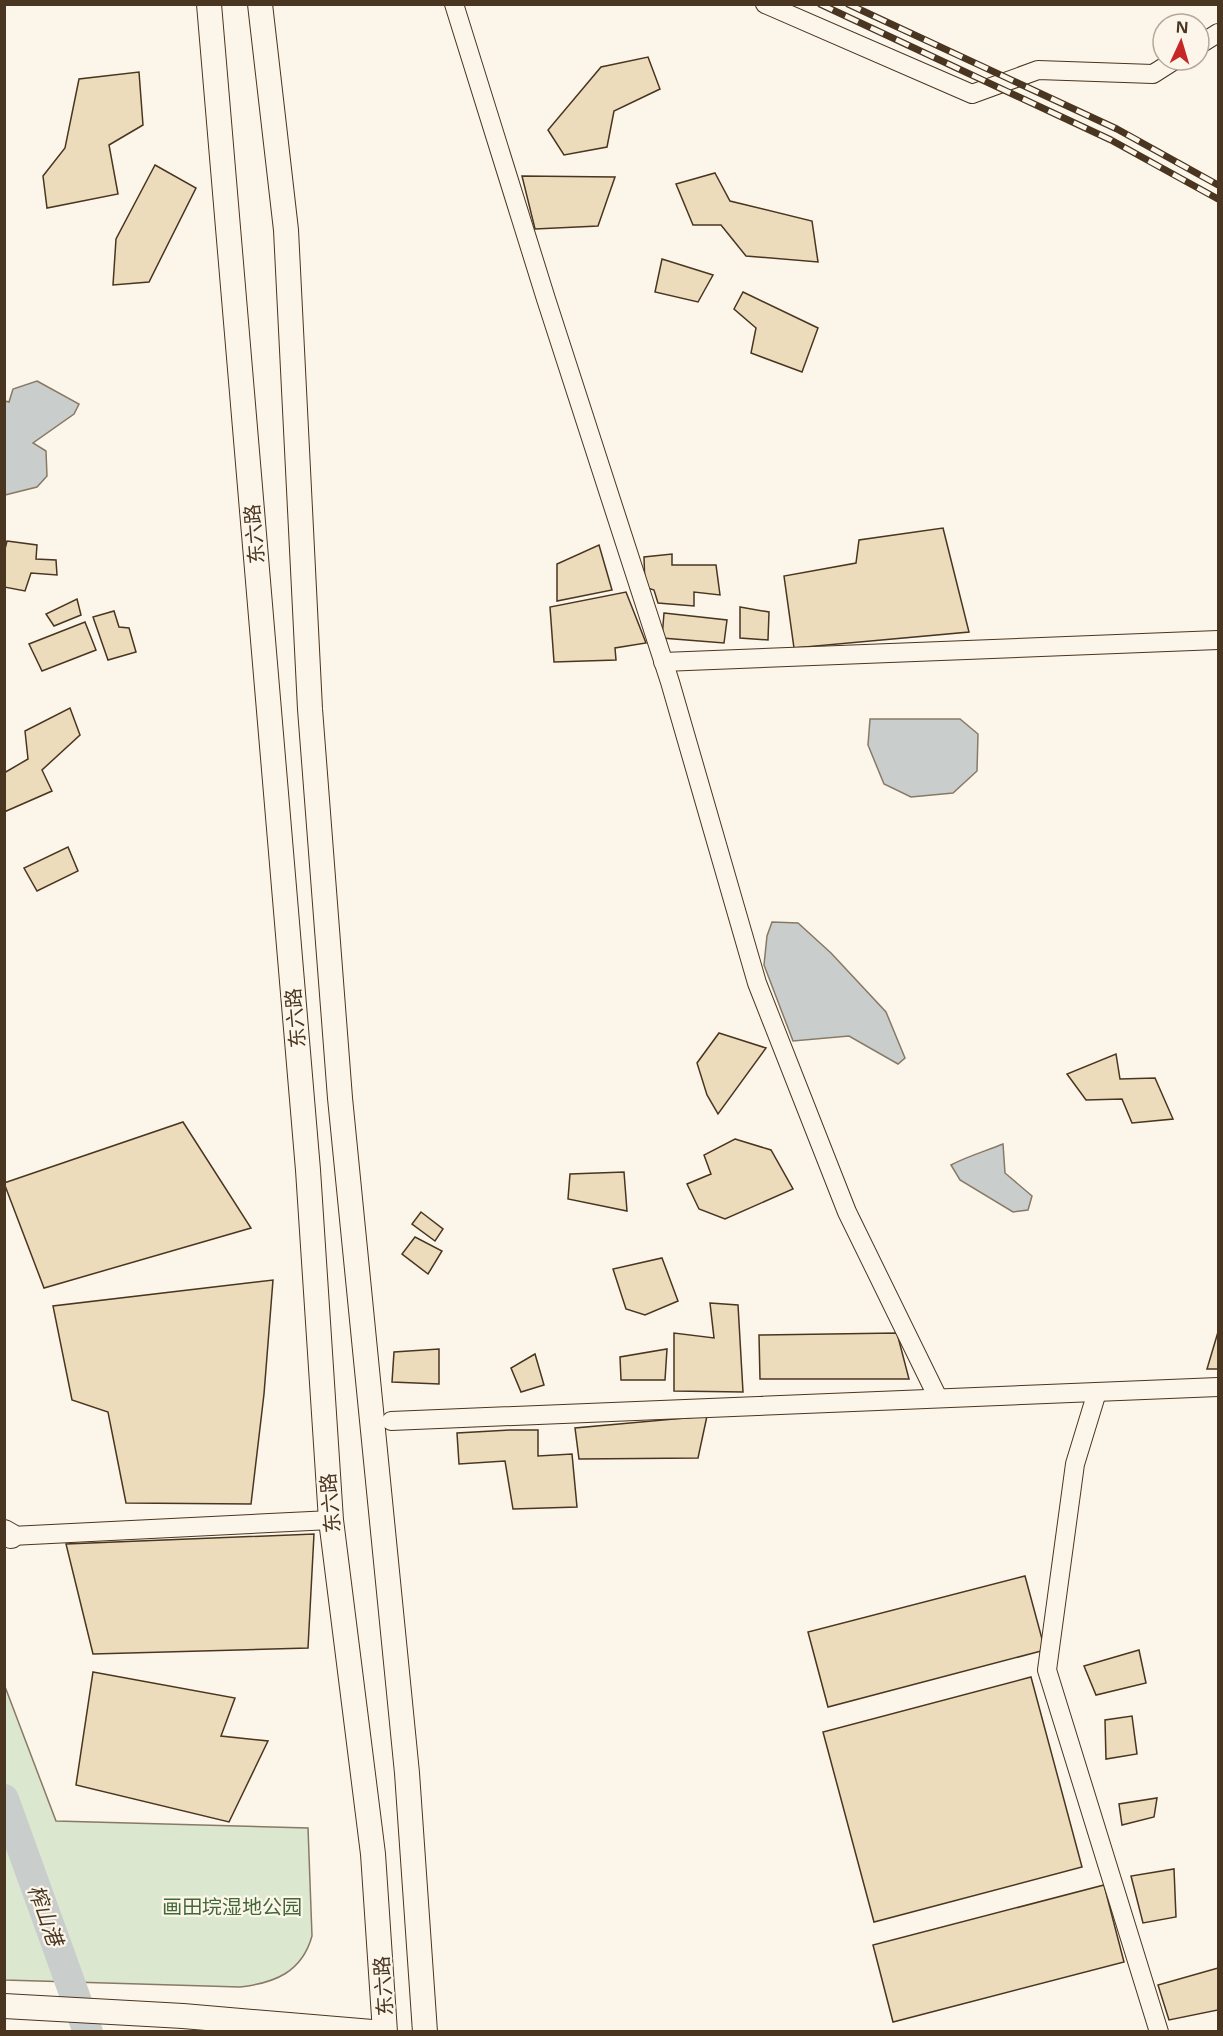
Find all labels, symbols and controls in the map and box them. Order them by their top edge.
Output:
north arrow [1151,12,1211,72]
text: N [1175,16,1189,38]
street label: 东六路 [238,503,270,565]
street label: 东六路 [279,987,311,1049]
street label: 东六路 [314,1472,346,1534]
water label: 榨山港 [22,1881,71,1952]
park label: 画田垸湿地公园 [162,1893,302,1920]
street label: 东六路 [367,1955,399,2017]

